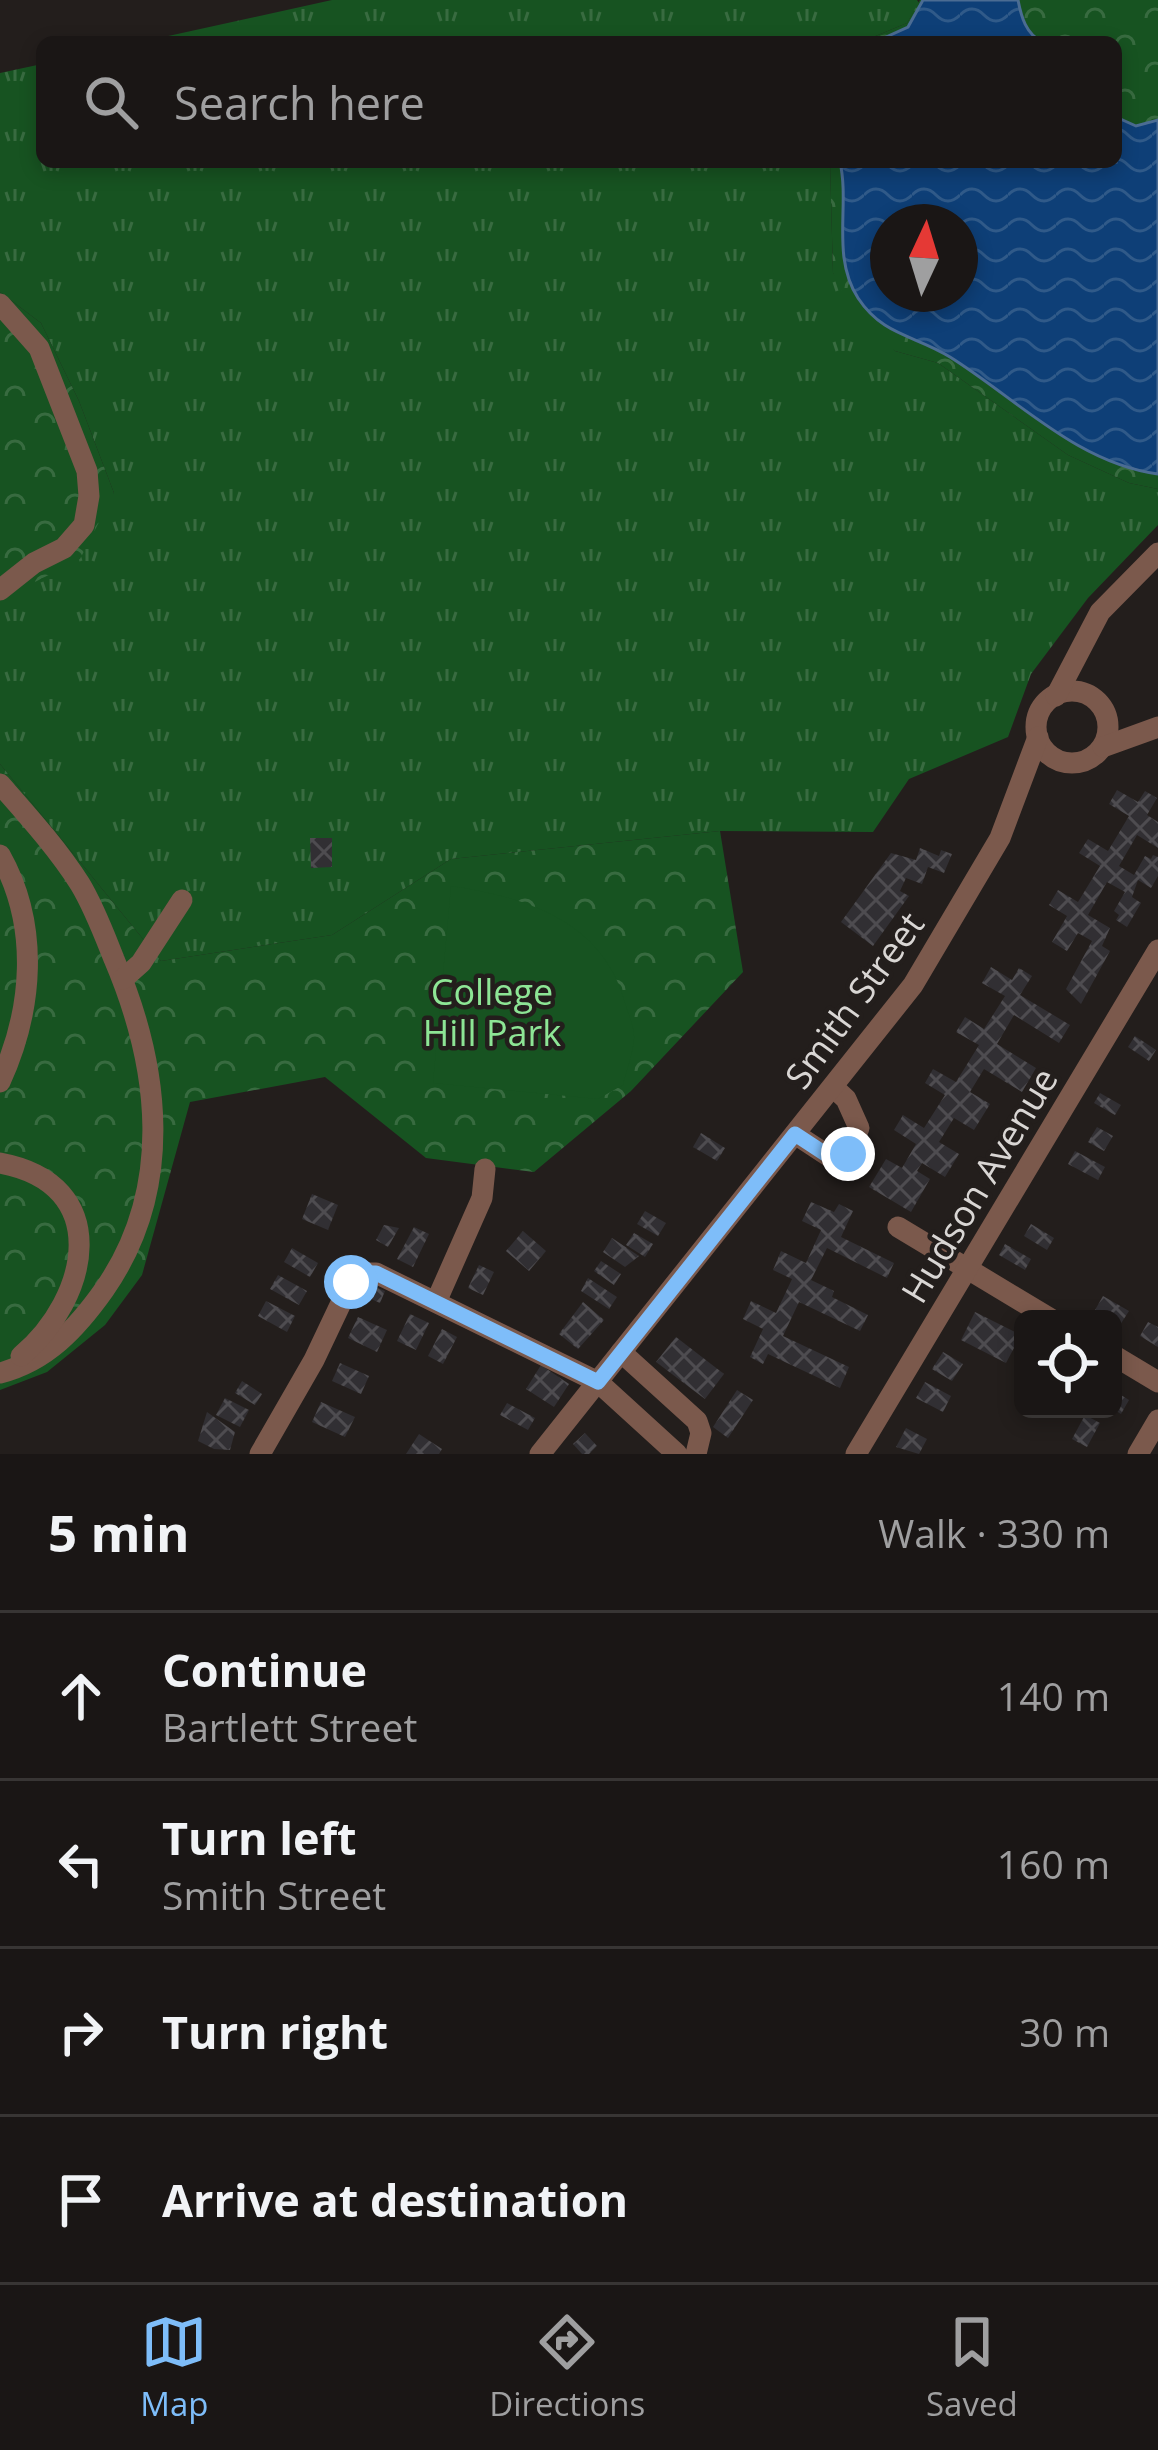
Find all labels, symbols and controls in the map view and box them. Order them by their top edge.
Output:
search box [36,36,1122,168]
icon: search [78,69,144,135]
text: Search here [174,72,425,133]
north arrow [870,204,978,312]
street label: Smith Street [773,902,935,1098]
park label: College Hill Park [423,967,561,1057]
street label: Hudson Avenue [889,1058,1069,1312]
route end [821,1127,875,1181]
route start [324,1255,378,1309]
map controls [1014,1310,1122,1418]
button: locate [1014,1310,1122,1418]
text: 5 min [48,1497,190,1567]
text: Walk · 330 m [878,1506,1110,1559]
text: Continue [162,1639,367,1700]
icon: ahead [48,1663,114,1729]
text: 140 m [997,1669,1110,1722]
text: Bartlett Street [162,1700,417,1753]
text: Turn left [162,1807,357,1868]
icon: left [48,1831,114,1897]
text: 160 m [997,1837,1110,1890]
text: Smith Street [162,1868,386,1921]
icon: right [48,1999,114,2065]
text: Turn right [162,2001,388,2062]
text: 30 m [1019,2005,1110,2058]
icon: arrive [48,2167,114,2233]
text: Arrive at destination [162,2169,628,2230]
tab: Map [140,2309,209,2426]
tab: Directions [489,2309,645,2426]
tab: Saved [926,2309,1018,2426]

